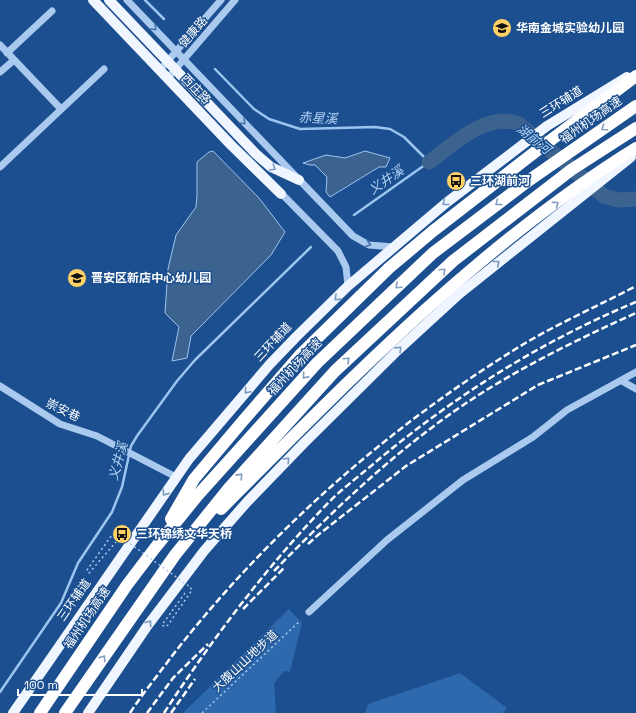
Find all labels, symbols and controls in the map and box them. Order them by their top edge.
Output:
street label: 健康路 [175,13,211,51]
school or university icon: 华南金城实验幼儿园 [491,17,513,39]
place label: 华南金城实验幼儿园 [516,20,624,36]
one-way arrow [149,23,157,31]
street label: 西庄路 [178,70,214,108]
street label: 三环辅道 [536,82,586,122]
street label: 福州机场高速 [557,93,625,147]
water label: 赤星溪 [298,108,340,128]
one-way arrow [239,117,246,125]
water label: 湖前河 [513,120,557,160]
one-way arrow [601,123,608,131]
water label: 义井溪 [365,161,408,198]
one-way arrow [269,163,276,170]
bus stop icon: 三环湖前河 [445,170,467,192]
place label: 三环湖前河 [470,173,530,189]
one-way arrow [443,199,450,206]
one-way arrow [496,199,503,206]
one-way arrow [551,202,558,209]
one-way arrow [365,239,372,248]
one-way arrow [492,260,500,267]
school or university icon: 晋安区新店中心幼儿园 [66,267,88,289]
one-way arrow [438,269,445,276]
place label: 晋安区新店中心幼儿园 [91,270,211,286]
one-way arrow [395,281,403,289]
one-way arrow [334,293,342,301]
street label: 三环辅道 [251,319,295,365]
street label: 福州机场高速 [265,335,325,399]
one-way arrow [395,346,402,353]
one-way arrow [342,357,350,364]
one-way arrow [302,372,309,379]
one-way arrow [244,387,251,394]
street label: 崇安巷 [43,395,83,425]
water label: 义井溪 [104,438,132,482]
one-way arrow [282,457,290,465]
one-way arrow [236,473,243,481]
one-way arrow [163,488,170,495]
bus stop icon: 三环锦绣文华天桥 [111,523,133,545]
place label: 三环锦绣文华天桥 [136,526,232,542]
street label: 三环辅道 [54,576,94,624]
street label: 福州机场高速 [60,584,114,652]
one-way arrow [145,621,152,628]
street label: 大腹山山地步道 [209,626,281,696]
one-way arrow [98,655,105,662]
scale bar [18,671,142,697]
text: 100 m [24,677,58,693]

